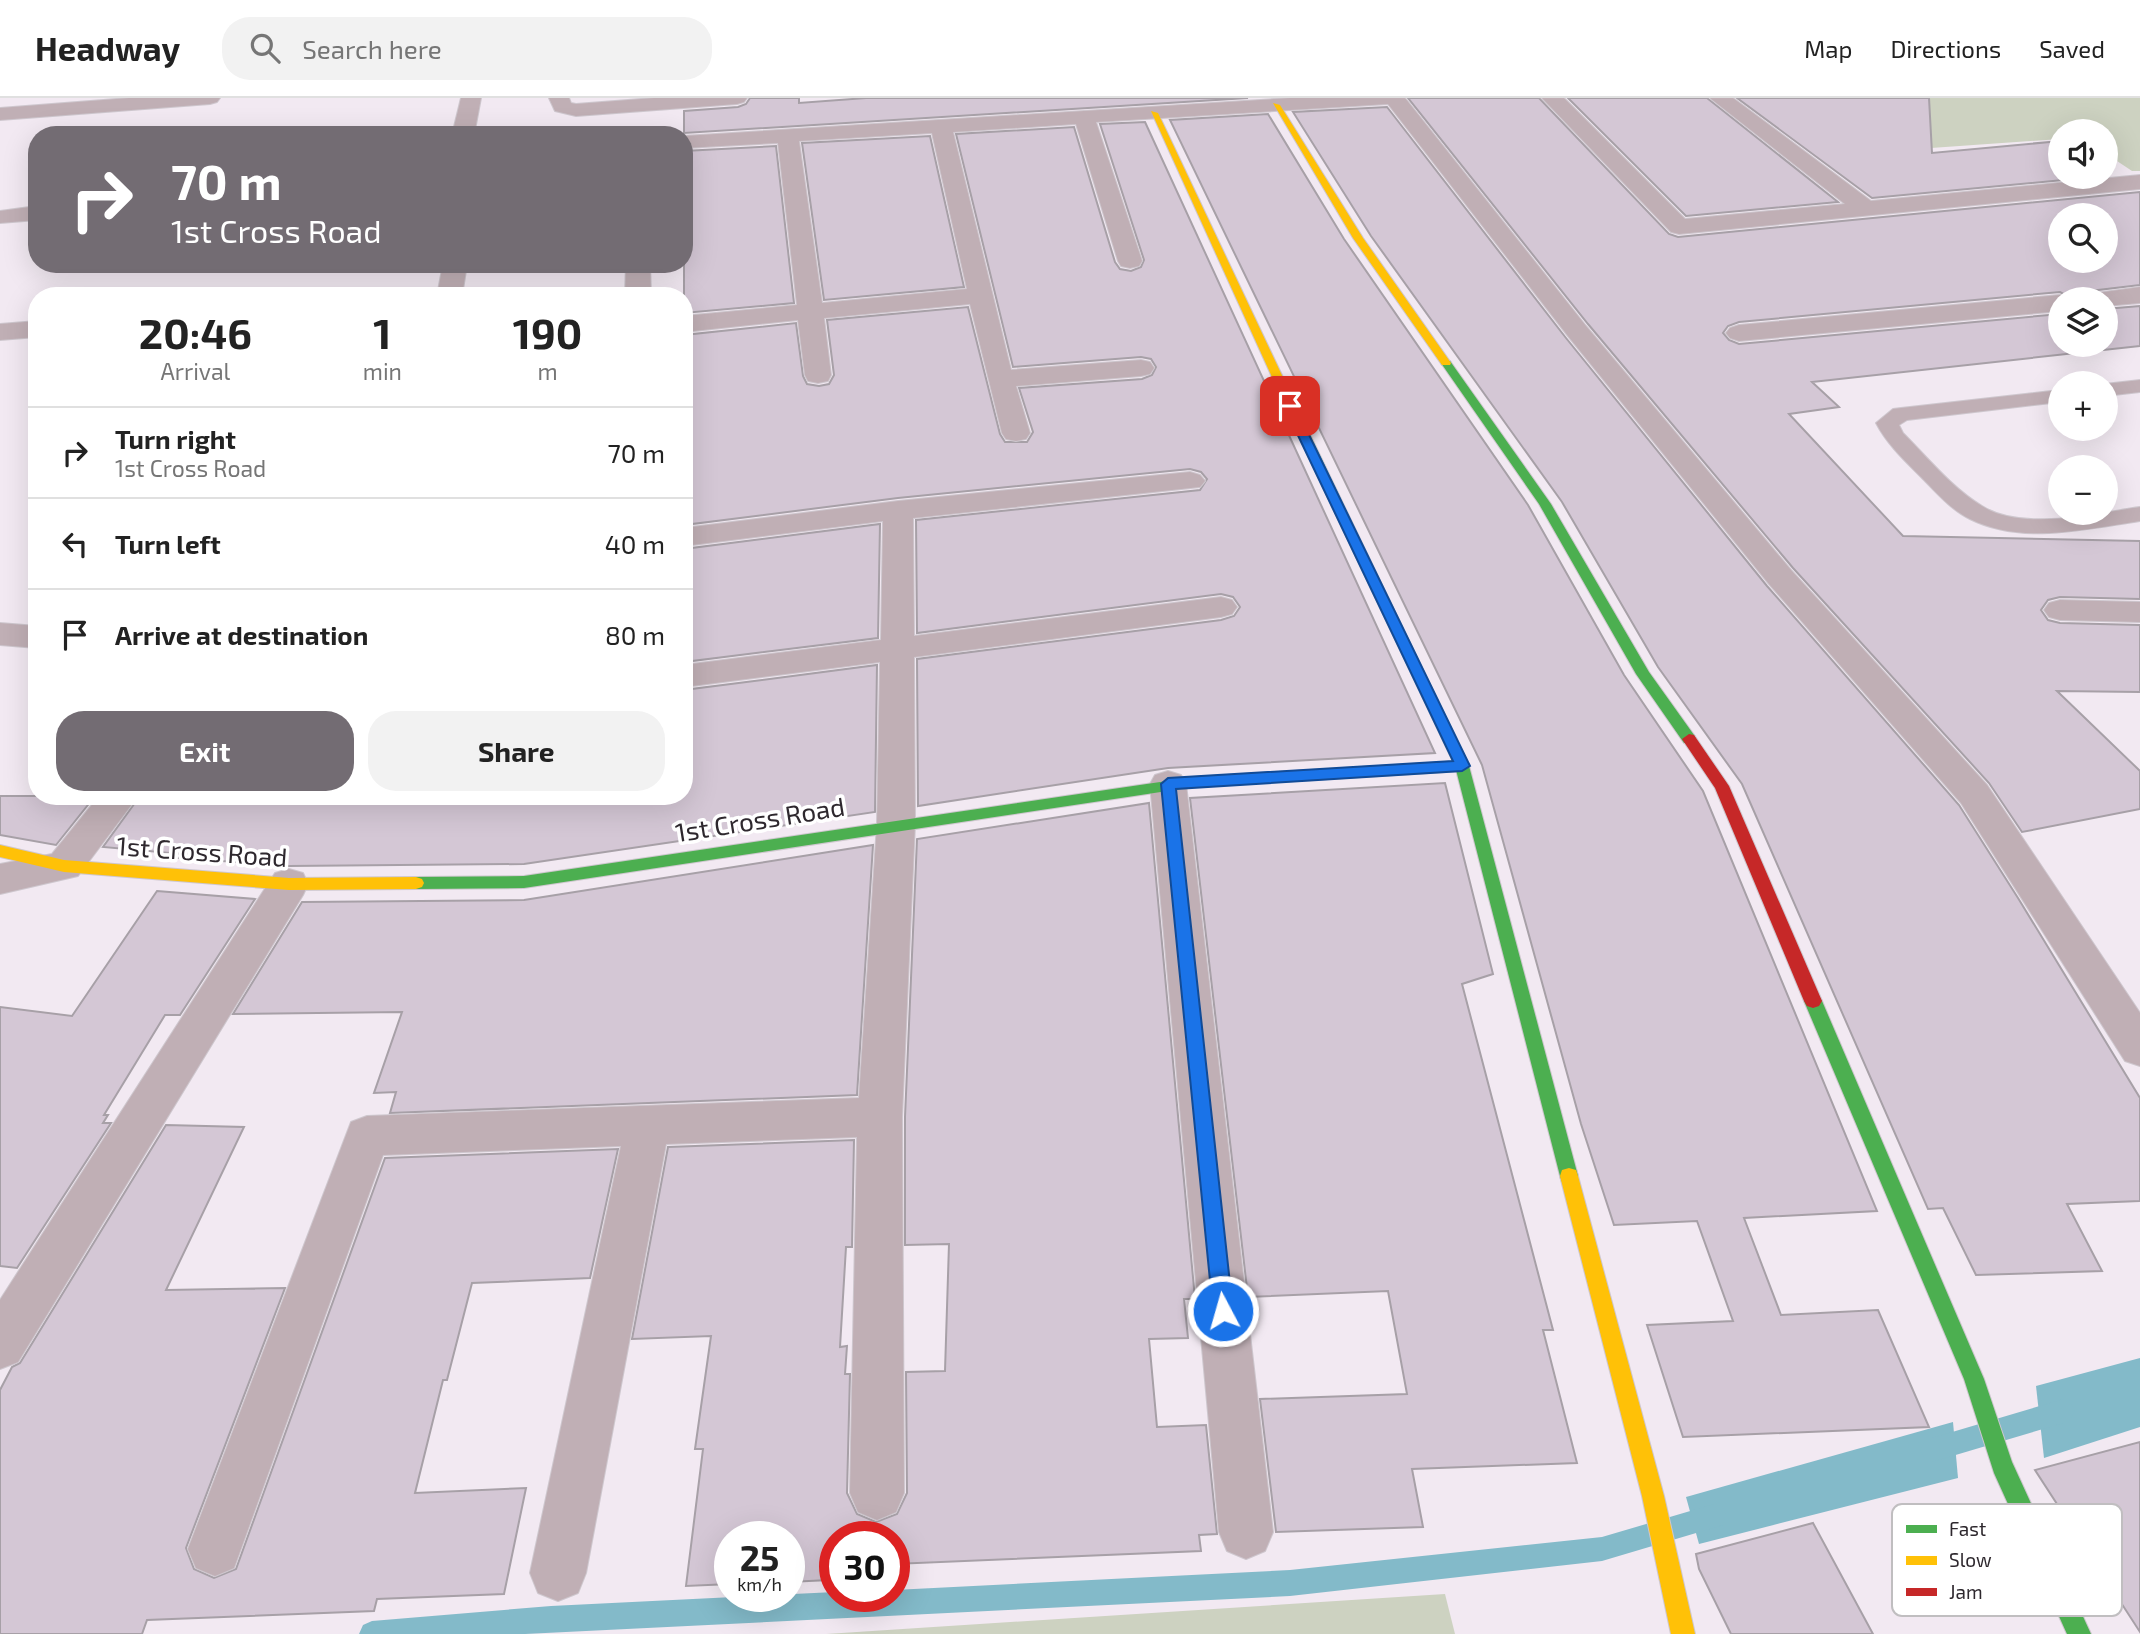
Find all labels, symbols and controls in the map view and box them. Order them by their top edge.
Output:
search box [222,17,712,80]
text: Headway [35,28,180,68]
icon: search [246,29,284,67]
text: Search here [302,33,442,64]
text: Map [1804,34,1852,63]
text: Directions [1890,34,2001,63]
text: Saved [2039,34,2105,63]
map controls [2048,119,2118,525]
button: sound [2048,119,2118,189]
text: 70 m [171,151,282,210]
icon: right [56,154,147,245]
button: search [2048,203,2118,273]
text: 1st Cross Road [171,211,382,249]
button: layers [2048,287,2118,357]
text: 20:46 [139,307,252,357]
text: 1 [373,307,391,357]
text: 190 [513,307,582,357]
text: Arrival [160,357,230,385]
text: min [363,357,402,385]
text: m [537,357,558,385]
button: + [2048,371,2118,441]
pin [1260,376,1320,436]
icon: arrive [1271,387,1309,425]
text: Turn right [115,423,236,454]
icon: right [56,434,94,472]
text: 70 m [607,437,665,468]
text: 1st Cross Road [115,454,266,482]
button: − [2048,455,2118,525]
icon: left [56,525,94,563]
text: Turn left [115,528,221,559]
text: 40 m [605,528,665,559]
icon: arrive [56,616,94,654]
text: Arrive at destination [115,619,368,650]
text: 80 m [605,619,665,650]
button: Exit [56,711,354,791]
button: Share [368,711,665,791]
street label: 1st Cross Road [673,790,847,847]
street label: 1st Cross Road [116,829,288,872]
position arrow [1186,1274,1260,1348]
legend [1892,1504,2122,1616]
text: Fast [1949,1517,1986,1540]
speed limit sign: 30 [819,1521,910,1612]
text: 25 [740,1536,779,1578]
text: Slow [1949,1548,1992,1571]
text: km/h [737,1573,782,1595]
text: Jam [1949,1580,1983,1603]

